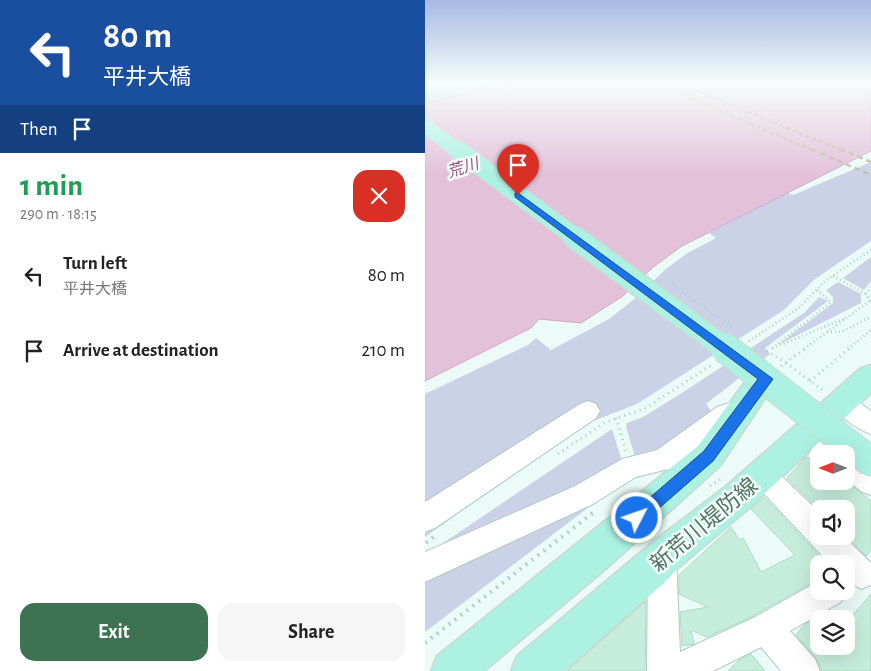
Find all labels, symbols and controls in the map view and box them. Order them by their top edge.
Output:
text: 80 m [103,19,172,54]
icon: left [20,20,85,85]
text: 平井大橋 [103,66,191,88]
icon: arrive [68,115,96,143]
text: Then [20,120,58,139]
pin [497,144,539,195]
icon: arrive [504,151,532,179]
water label: 荒川 [445,154,483,181]
button: close [353,170,405,222]
text: 1 min [20,171,83,201]
text: 290 m · 18:15 [20,206,97,222]
text: Turn left [63,254,127,273]
icon: left [20,262,48,290]
text: 80 m [368,266,405,285]
text: 平井大橋 [63,281,127,297]
icon: arrive [20,337,48,365]
text: Arrive at destination [63,341,219,360]
text: 210 m [361,341,405,360]
north arrow [810,445,855,490]
map controls [810,445,855,655]
street label: 新荒川堤防線 [646,473,762,576]
position arrow [610,491,662,543]
button: sound [810,500,855,545]
button: search [810,555,855,600]
button: Exit [20,603,208,661]
button: Share [218,603,405,661]
button: layers [810,610,855,655]

